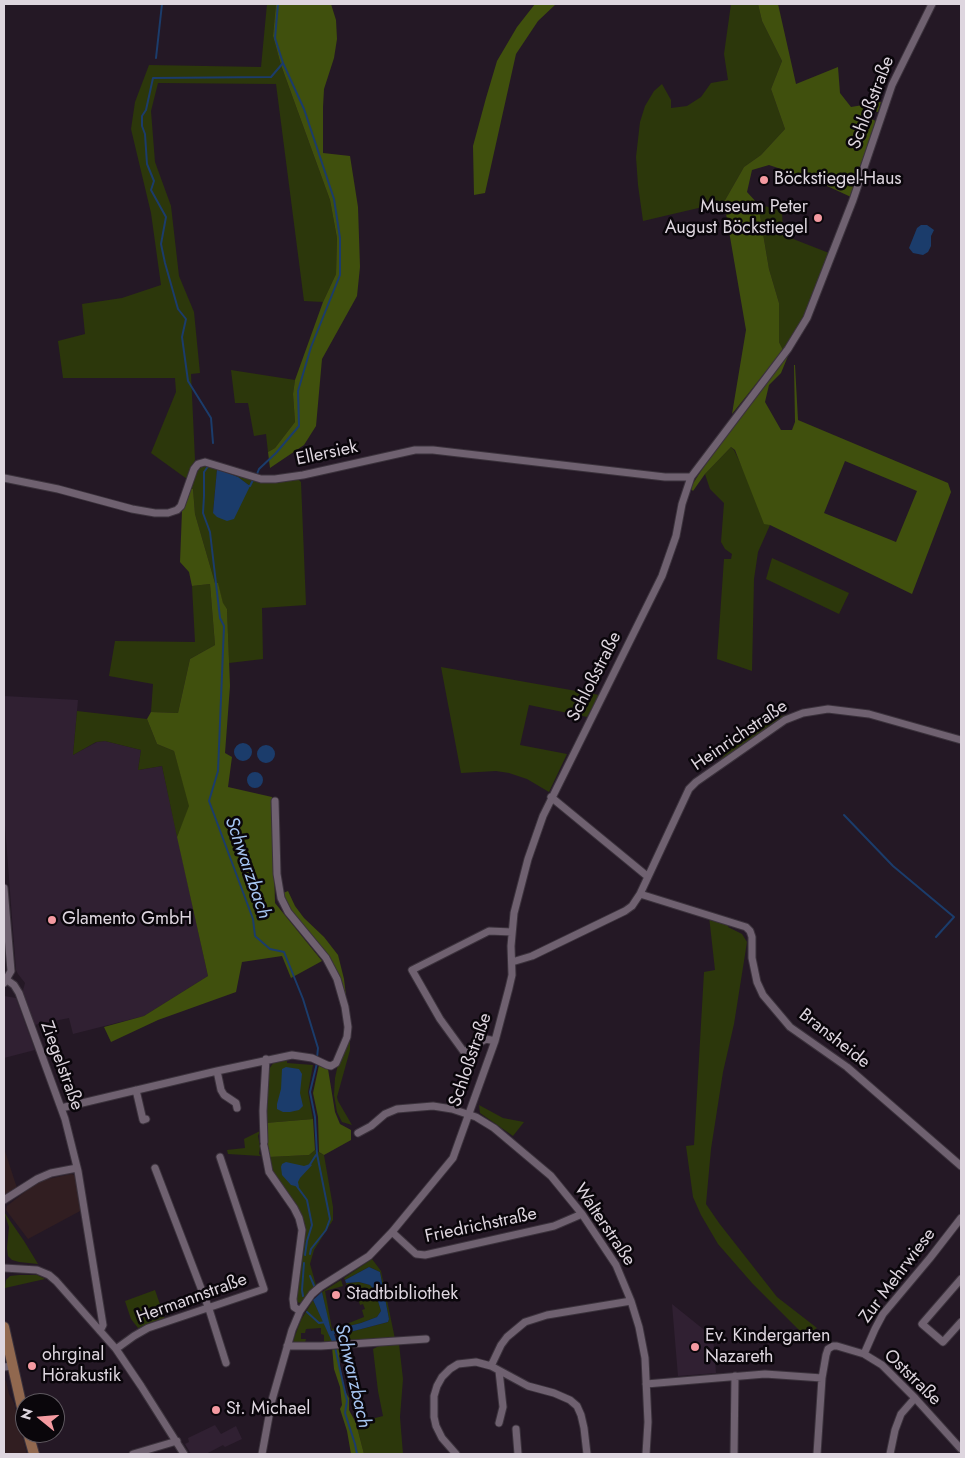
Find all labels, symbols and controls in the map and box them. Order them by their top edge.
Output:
street label: Schloßstraße [844,53,900,153]
place label: Böckstiegel-Haus [774,169,902,191]
marker: Böckstiegel-Haus [758,174,770,186]
place label: Museum Peter August Böckstiegel [665,197,808,240]
marker: Museum Peter August Böckstiegel [812,212,824,224]
street label: Ellersiek [294,437,360,471]
street label: Schloßstraße [563,628,627,726]
street label: Heinrichstraße [688,696,792,776]
water label: Schwarzbach [219,814,275,922]
place label: Glamento GmbH [62,909,192,931]
marker: Glamento GmbH [46,914,58,926]
street label: Bransheide [794,1004,874,1074]
street label: Schloßstraße [445,1010,497,1110]
street label: Ziegelstraße [35,1018,87,1114]
street label: Walterstraße [569,1180,639,1270]
street label: Friedrichstraße [423,1204,539,1248]
street label: Zur Mehrwiese [855,1224,941,1328]
street label: Hermannstraße [134,1269,250,1329]
place label: Stadtbibliothek [346,1284,458,1306]
marker: Stadtbibliothek [330,1289,342,1301]
water label: Schwarzbach [329,1322,375,1430]
place label: Ev. Kindergarten Nazareth [705,1326,830,1368]
marker: Ev. Kindergarten Nazareth [689,1341,701,1353]
place label: ohrginal Hörakustik [42,1345,121,1388]
street label: Oststraße [879,1345,945,1411]
marker: ohrginal Hörakustik [26,1360,38,1372]
north arrow [15,1393,65,1443]
place label: St. Michael [226,1399,310,1421]
marker: St. Michael [210,1404,222,1416]
text: N [15,1406,38,1422]

